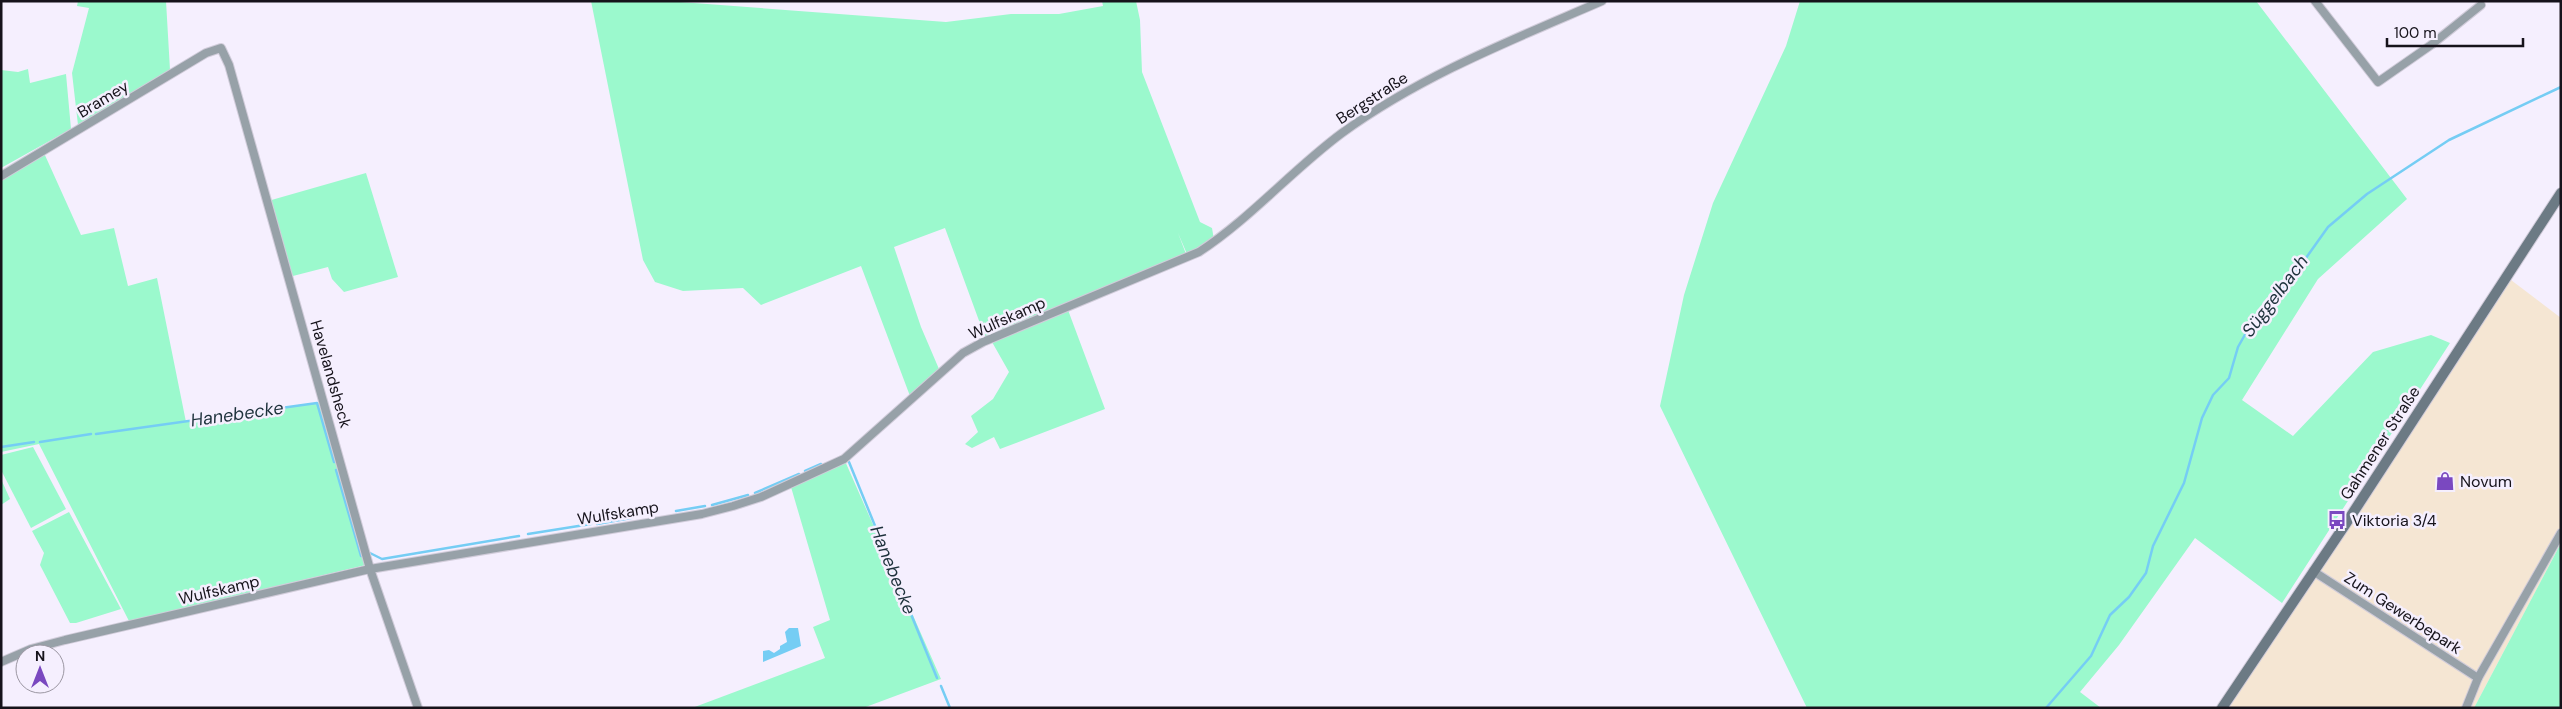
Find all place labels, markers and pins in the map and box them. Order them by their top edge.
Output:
shop icon: Novum [2434,470,2456,492]
place label: Novum [2460,471,2512,492]
bus stop icon: Viktoria 3/4 [2326,509,2348,531]
place label: Viktoria 3/4 [2352,510,2437,531]

